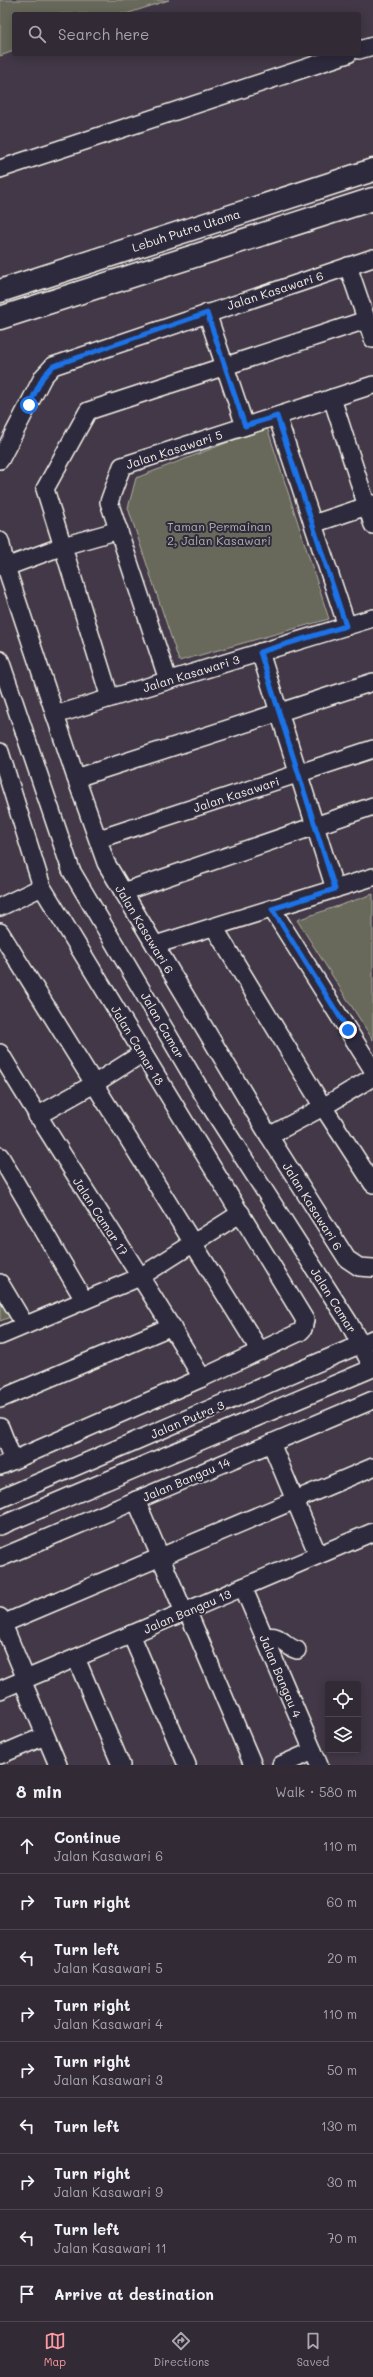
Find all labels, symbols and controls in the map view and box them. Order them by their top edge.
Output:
search box [12,12,361,56]
icon: search [26,23,48,45]
text: Search here [58,24,149,44]
street label: Lebuh Putra Utama [130,205,242,255]
street label: Jalan Kasawari 6 [225,267,325,313]
route start [20,396,38,414]
street label: Jalan Kasawari 5 [124,426,224,472]
park label: Taman Permainan 2, Jalan Kasawari [167,518,271,548]
street label: Jalan Kasawari 3 [141,651,241,695]
street label: Jalan Kasawari [191,773,281,815]
street label: Jalan Kasawari 6 [112,882,178,976]
street label: Jalan Camar [138,989,188,1061]
street label: Jalan Camar 18 [108,1002,168,1088]
route end [339,1021,357,1039]
street label: Jalan Kasawari 6 [280,1159,346,1253]
street label: Jalan Camar 17 [70,1174,132,1258]
street label: Jalan Camar [308,1264,360,1336]
street label: Jalan Putra 3 [148,1396,226,1442]
street label: Jalan Bangau 14 [140,1453,232,1505]
street label: Jalan Bangau 13 [141,1585,233,1637]
street label: Jalan Bangau 4 [256,1632,306,1720]
map controls [325,1681,361,1753]
button: locate [325,1681,361,1717]
button: layers [325,1717,361,1753]
text: 8 min [16,1780,62,1802]
text: Walk · 580 m [275,1783,357,1800]
text: Continue [54,1827,121,1847]
icon: ahead [16,1835,38,1857]
text: 110 m [323,1837,357,1854]
text: Jalan Kasawari 6 [54,1847,163,1864]
icon: right [16,1891,38,1913]
text: Turn right [54,1892,131,1912]
text: 60 m [327,1893,357,1910]
text: Turn left [54,1939,119,1959]
icon: left [16,1947,38,1969]
text: 20 m [327,1949,357,1966]
text: Jalan Kasawari 5 [54,1959,163,1976]
text: Turn right [54,1995,131,2015]
icon: right [16,2003,38,2025]
text: 110 m [323,2005,357,2022]
text: Jalan Kasawari 4 [54,2015,163,2032]
text: Turn right [54,2051,131,2071]
icon: right [16,2059,38,2081]
text: 50 m [327,2061,357,2078]
text: Jalan Kasawari 3 [54,2071,163,2088]
icon: left [16,2115,38,2137]
text: Turn left [54,2116,119,2136]
text: 130 m [321,2117,357,2134]
text: Turn right [54,2163,131,2183]
icon: right [16,2171,38,2193]
text: 30 m [327,2173,357,2190]
text: Jalan Kasawari 9 [54,2183,163,2200]
text: Turn left [54,2219,119,2239]
icon: left [16,2227,38,2249]
text: 70 m [327,2229,357,2246]
text: Jalan Kasawari 11 [54,2239,167,2256]
icon: arrive [16,2283,38,2305]
text: Arrive at destination [54,2284,214,2304]
tab: Map [44,2330,66,2369]
tab: Directions [153,2330,209,2369]
tab: Saved [297,2330,329,2369]

